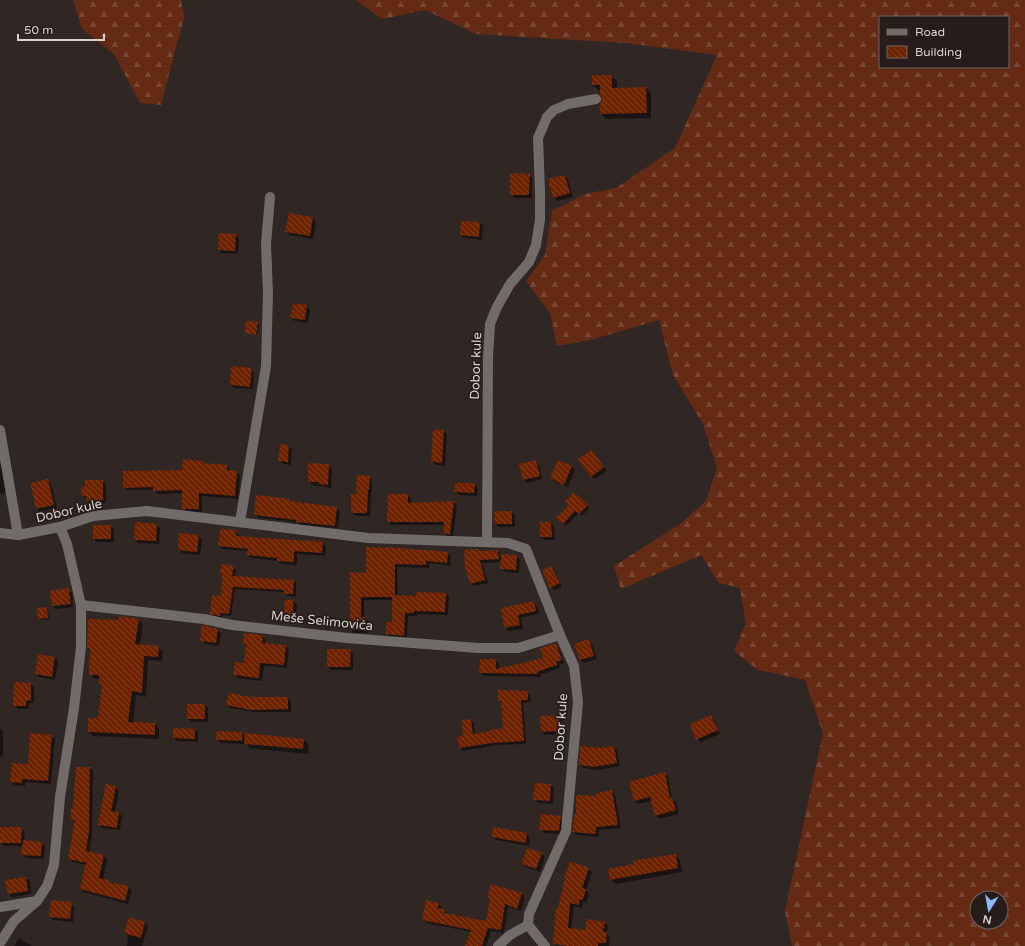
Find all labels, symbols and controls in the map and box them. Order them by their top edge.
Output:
scale bar [18,16,104,42]
legend [879,16,1009,68]
text: 50 m [24,23,53,37]
text: Road [915,25,945,39]
text: Building [915,45,962,59]
street label: Dobor kule [467,332,485,400]
street label: Dobor kule [34,496,104,526]
street label: Meše Selimovića [270,608,374,634]
street label: Dobor kule [551,693,571,761]
north arrow [969,890,1009,930]
text: N [982,912,993,927]

